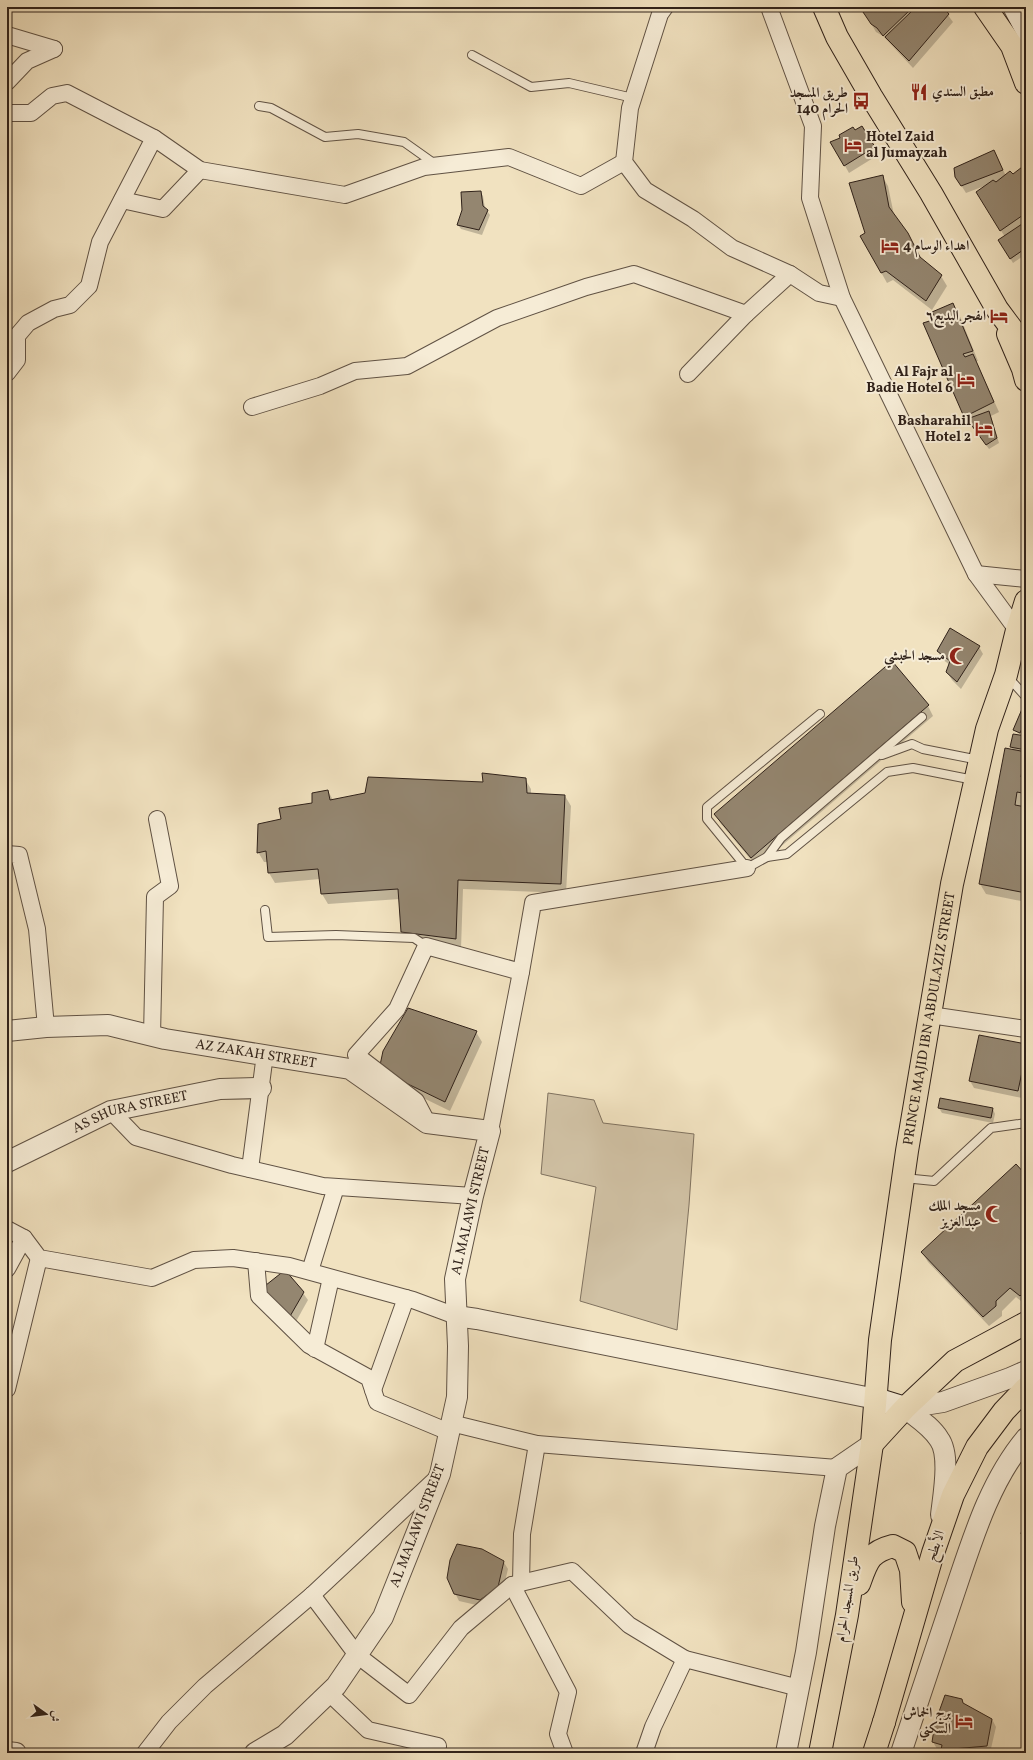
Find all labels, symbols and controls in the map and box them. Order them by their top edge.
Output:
restaurant icon: مطبق السندي [909,82,929,102]
place label: مطبق السندي [932,83,994,103]
place label: طريق المسجد الحرام 140 [790,84,848,121]
bus stop icon: طريق المسجد الحرام 140 [851,91,871,111]
place label: Hotel Zaid al Jumayzah [866,128,947,163]
hotel icon: Hotel Zaid al Jumayzah [843,135,863,155]
hotel icon: اهداء الوسام 4 [880,236,900,256]
place label: اهداء الوسام 4 [903,237,969,258]
hotel icon: اىفجر البديع٦ [989,306,1009,326]
place label: اىفجر البديع٦ [926,307,986,328]
place label: Al Fajr al Badie Hotel 6 [866,363,953,398]
hotel icon: Al Fajr al Badie Hotel 6 [956,370,976,390]
place label: Basharahil Hotel 2 [898,412,971,447]
hotel icon: Basharahil Hotel 2 [974,419,994,439]
mosque icon: مسجد الحبشي [948,646,968,666]
place label: مسجد الحبشي [884,647,945,669]
street label: PRINCE MAJID IBN ABDULAZIZ STREET [899,890,960,1147]
street label: AZ ZAKAH STREET [194,1035,318,1073]
street label: AS SHURA STREET [69,1086,189,1138]
street label: AL MALAWI STREET [447,1145,495,1277]
place label: مسجد الملك عبدالعزيز [929,1197,981,1232]
mosque icon: مسجد الملك عبدالعزيز [984,1204,1004,1224]
street label: AL MALAWI STREET [386,1462,450,1590]
street label: الأبطح [920,1528,952,1564]
street label: طريق المسجد الحرام [832,1554,866,1644]
north arrow [26,1694,66,1734]
place label: برج الخماش السكني [903,1704,951,1742]
text: ش [46,1709,63,1723]
hotel icon: برج الخماش السكني [954,1711,974,1731]

